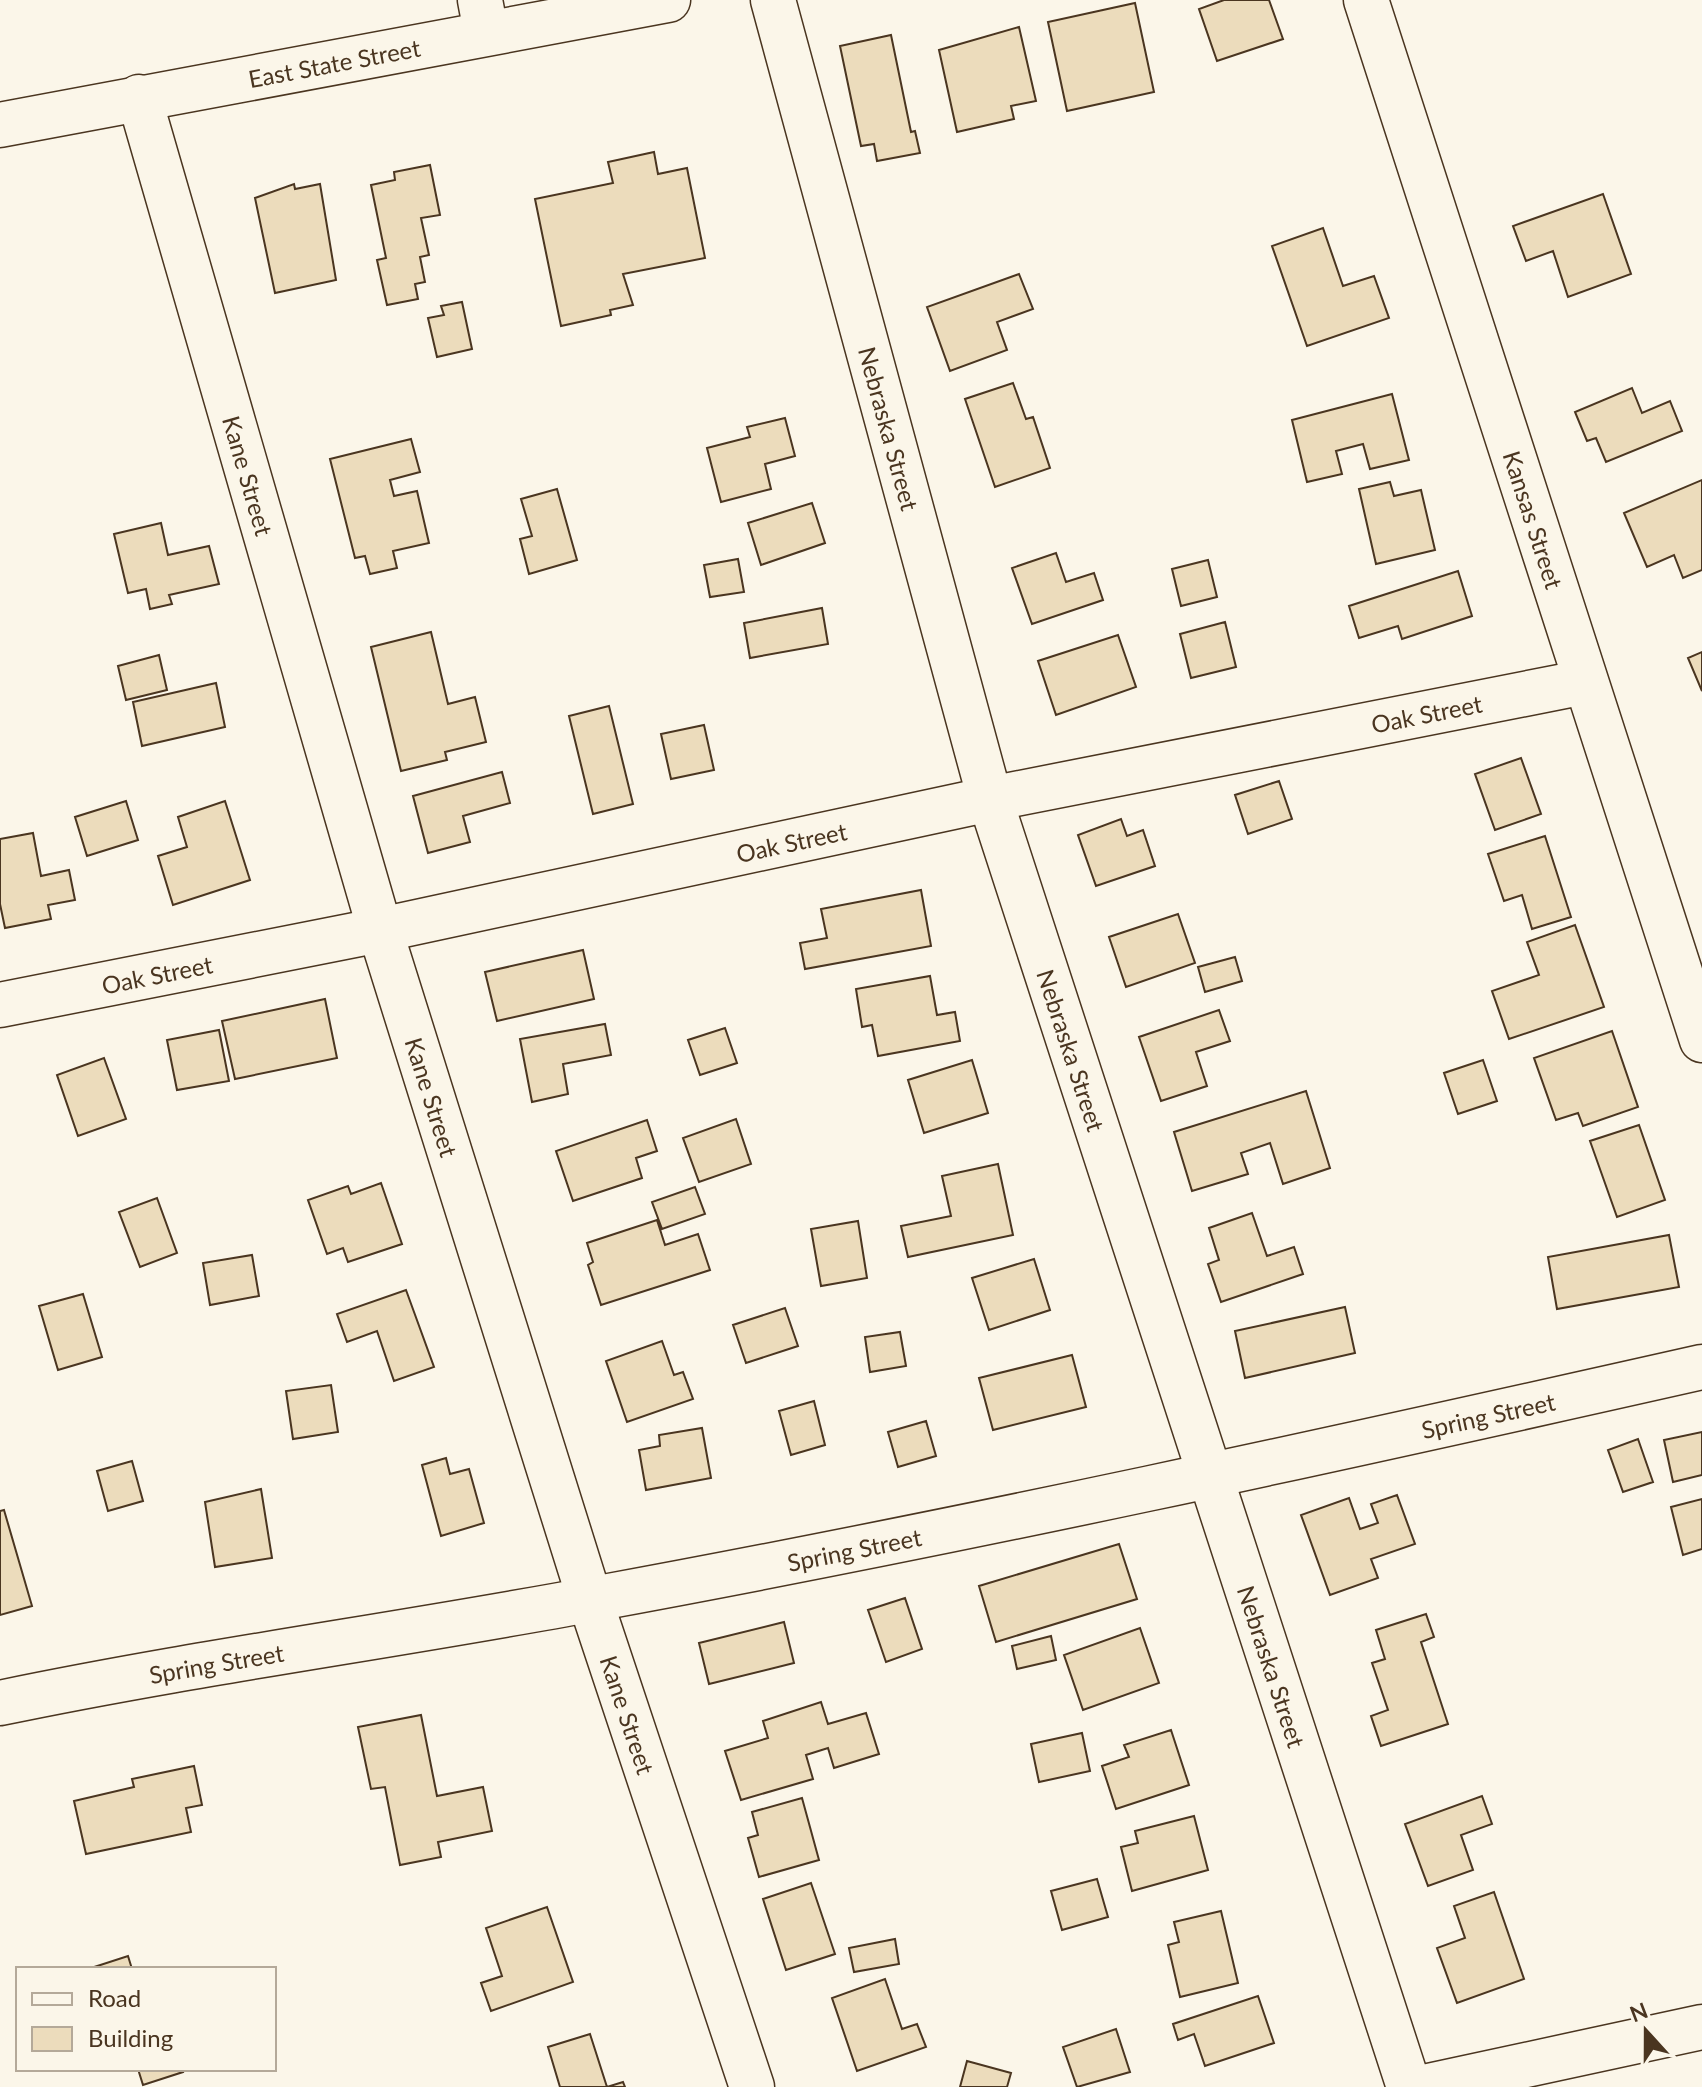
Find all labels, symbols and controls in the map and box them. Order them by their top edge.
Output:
street label: East State Street [246,32,423,93]
street label: Nebraska Street [853,343,926,514]
street label: Kane Street [217,412,280,539]
street label: Kansas Street [1498,447,1570,593]
street label: Oak Street [1368,688,1485,738]
street label: Oak Street [733,816,850,868]
street label: Oak Street [99,949,215,999]
street label: Nebraska Street [1032,965,1112,1135]
street label: Kane Street [400,1034,465,1160]
street label: Spring Street [1419,1386,1558,1444]
street label: Spring Street [785,1521,924,1576]
street label: Nebraska Street [1232,1582,1312,1751]
street label: Spring Street [147,1637,286,1689]
street label: Kane Street [595,1651,661,1778]
legend [16,1967,276,2071]
text: Road [88,1983,141,2012]
north arrow [1606,1991,1686,2071]
text: N [1626,1996,1651,2028]
text: Building [88,2023,173,2052]

